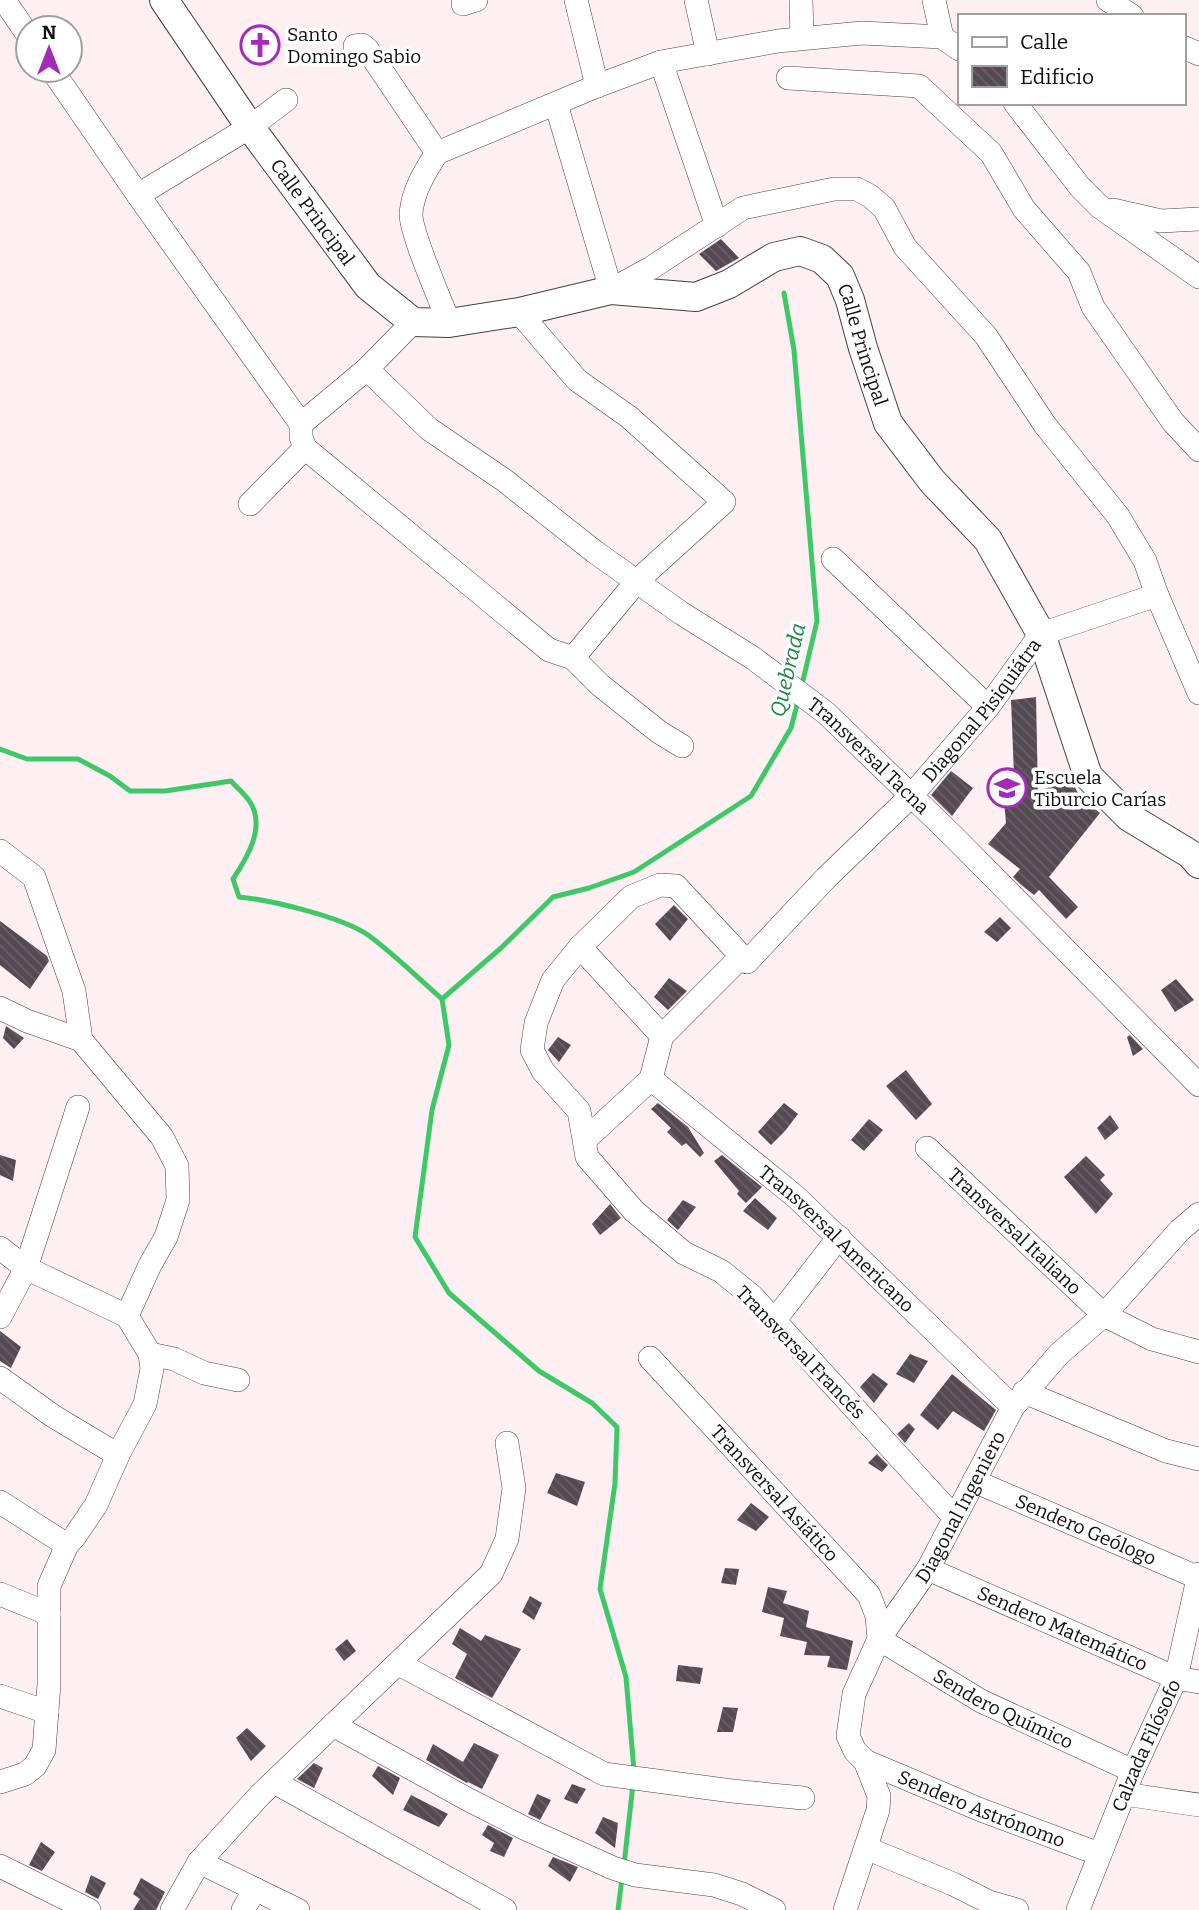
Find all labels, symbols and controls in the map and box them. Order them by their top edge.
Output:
north arrow [14,14,84,84]
legend [958,14,1185,105]
text: N [42,21,57,44]
place label: Santo Domingo Sabio [287,23,421,68]
church icon: Santo Domingo Sabio [239,24,281,66]
text: Calle [1020,29,1068,55]
text: Edificio [1020,64,1094,90]
street label: Calle Principal [266,154,360,270]
street label: Calle Principal [832,280,892,409]
water label: Quebrada [765,621,811,719]
street label: Diagonal Pisiquiátra [917,634,1046,787]
street label: Transversal Tacna [803,693,934,819]
place label: Escuela Tiburcio Carías [1034,766,1166,811]
school or university icon: Escuela Tiburcio Carías [986,767,1028,809]
street label: Transversal Americano [754,1160,919,1317]
street label: Transversal Italiano [943,1163,1086,1300]
street label: Transversal Francés [731,1281,870,1424]
street label: Transversal Asiático [706,1420,843,1567]
street label: Diagonal Ingeniero [911,1427,1010,1588]
street label: Sendero Geólogo [1012,1489,1160,1570]
street label: Sendero Matemático [974,1581,1151,1676]
street label: Sendero Químico [929,1664,1077,1754]
street label: Calzada Filósofo [1107,1676,1186,1815]
street label: Sendero Astrónomo [894,1765,1068,1852]

